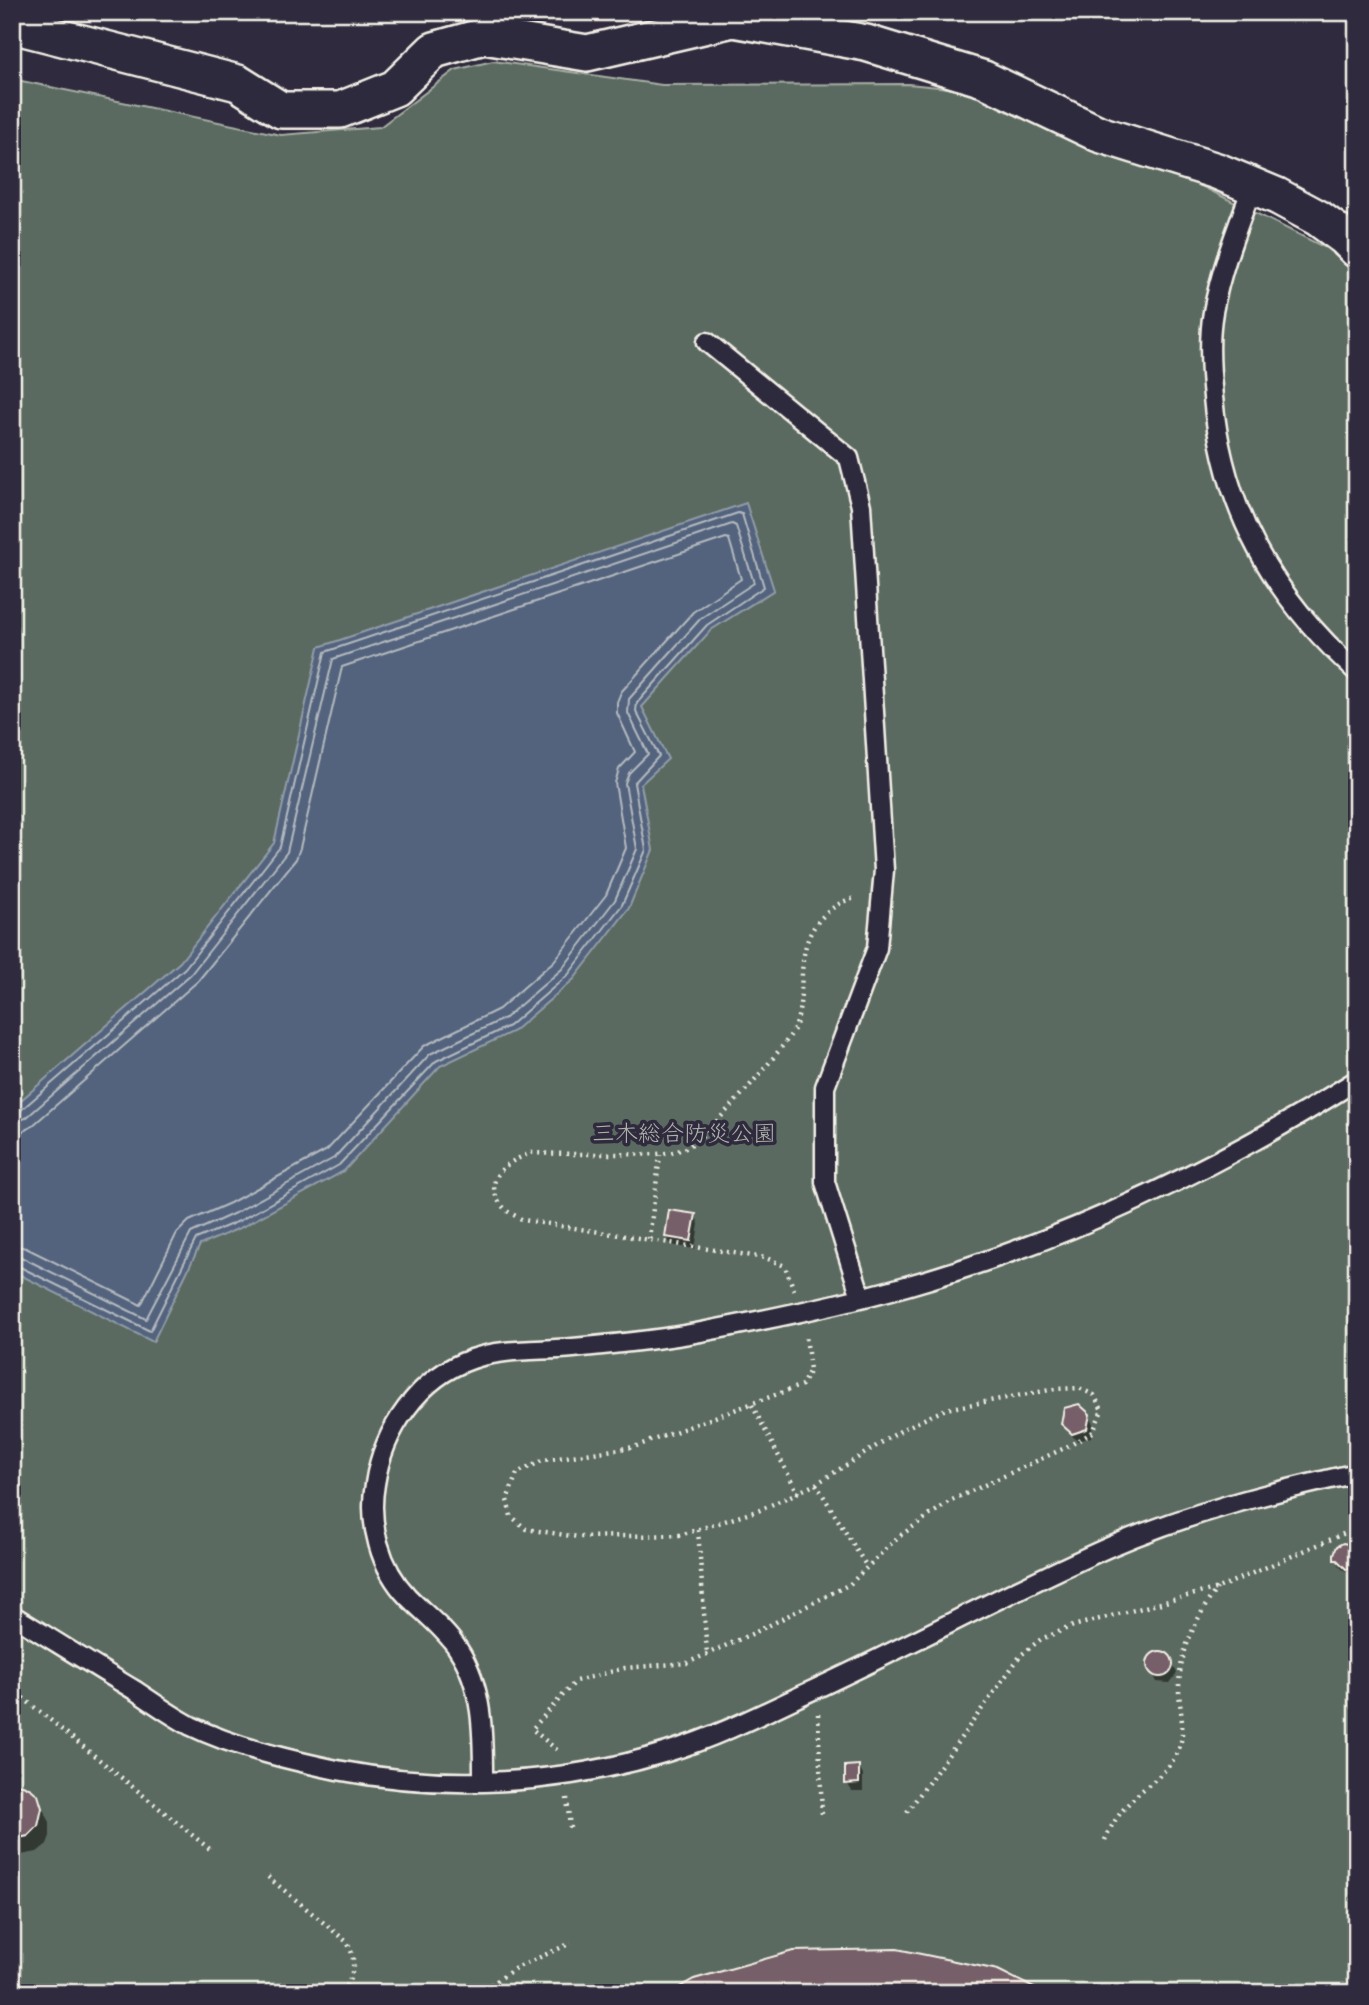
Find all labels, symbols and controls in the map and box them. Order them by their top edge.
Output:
park label: 三木総合防災公園 [592,1119,776,1152]

